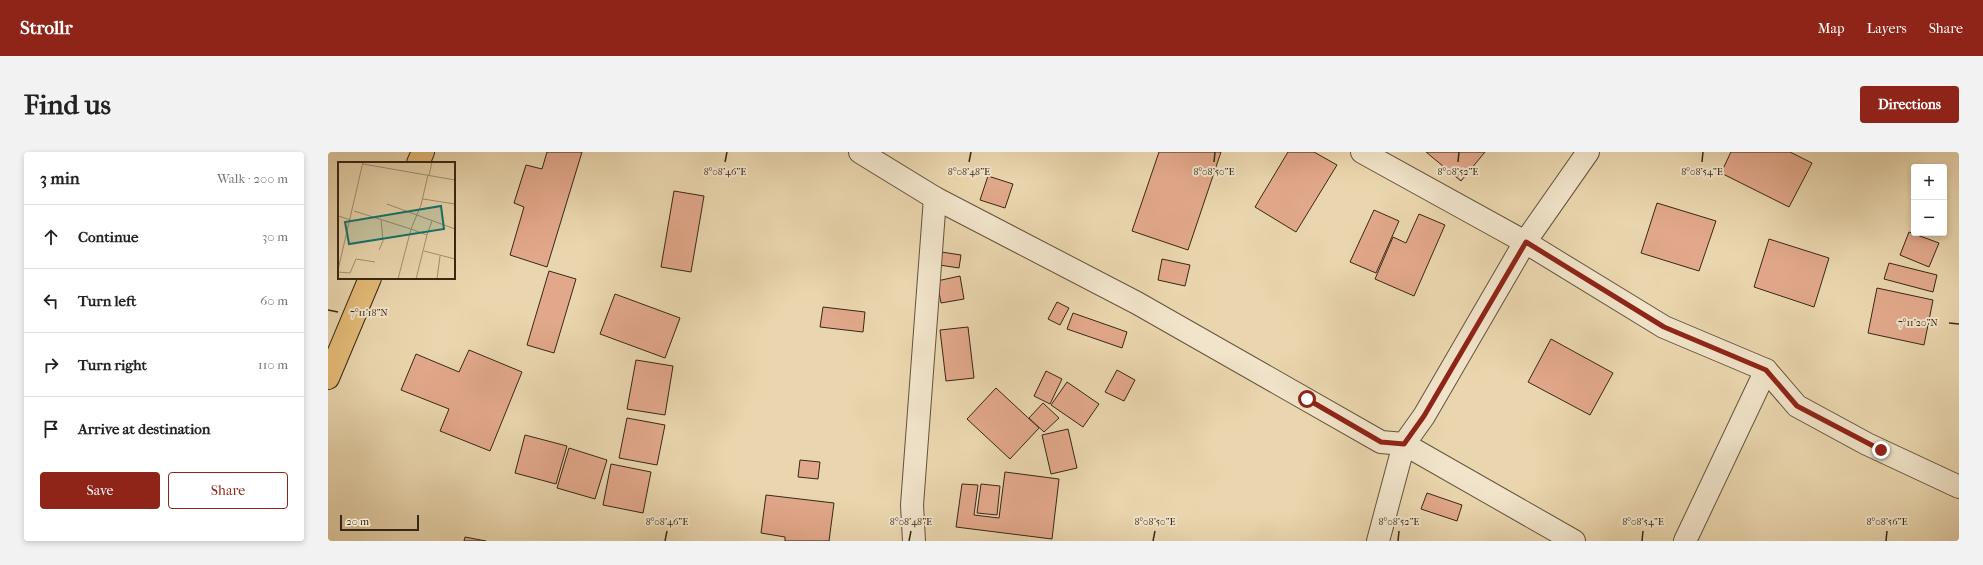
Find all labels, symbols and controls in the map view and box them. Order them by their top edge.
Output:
text: Strollr [20,17,73,39]
text: Map [1818,20,1845,37]
text: Layers [1867,20,1907,37]
text: Share [1929,20,1963,37]
button: Directions [1860,86,1959,123]
text: Find us [24,88,111,121]
inset map [338,162,455,279]
map controls [1911,164,1947,236]
button: + [1911,164,1947,200]
text: 8°08'46"E [704,166,746,178]
text: 8°08'48"E [948,166,990,178]
text: 8°08'50"E [1193,166,1235,178]
text: 8°08'52"E [1438,166,1478,178]
text: 8°08'54"E [1681,166,1723,178]
text: 3 min [40,168,80,188]
text: Walk · 200 m [217,171,288,186]
button: − [1911,200,1947,236]
icon: ahead [40,226,62,248]
text: Continue [78,228,138,246]
text: 30 m [262,229,288,244]
icon: left [40,290,62,312]
text: Turn left [78,292,136,310]
text: 60 m [260,293,288,308]
text: 7°11'18"N [350,307,388,319]
text: 7°11'20"N [1898,317,1938,329]
icon: right [40,354,62,376]
text: Turn right [78,356,147,374]
text: 110 m [258,357,288,372]
route start [1298,390,1316,408]
icon: arrive [40,418,62,440]
text: Arrive at destination [78,420,210,438]
route end [1872,441,1890,459]
button: Save [40,472,160,509]
button: Share [168,472,288,509]
scale bar [340,513,419,532]
text: 20 m [346,515,369,528]
text: 8°08'46"E [646,516,688,528]
text: 8°08'48"E [890,516,932,528]
text: 8°08'50"E [1134,516,1176,528]
text: 8°08'52"E [1379,516,1419,528]
text: 8°08'54"E [1622,516,1664,528]
text: 8°08'56"E [1866,516,1908,528]

